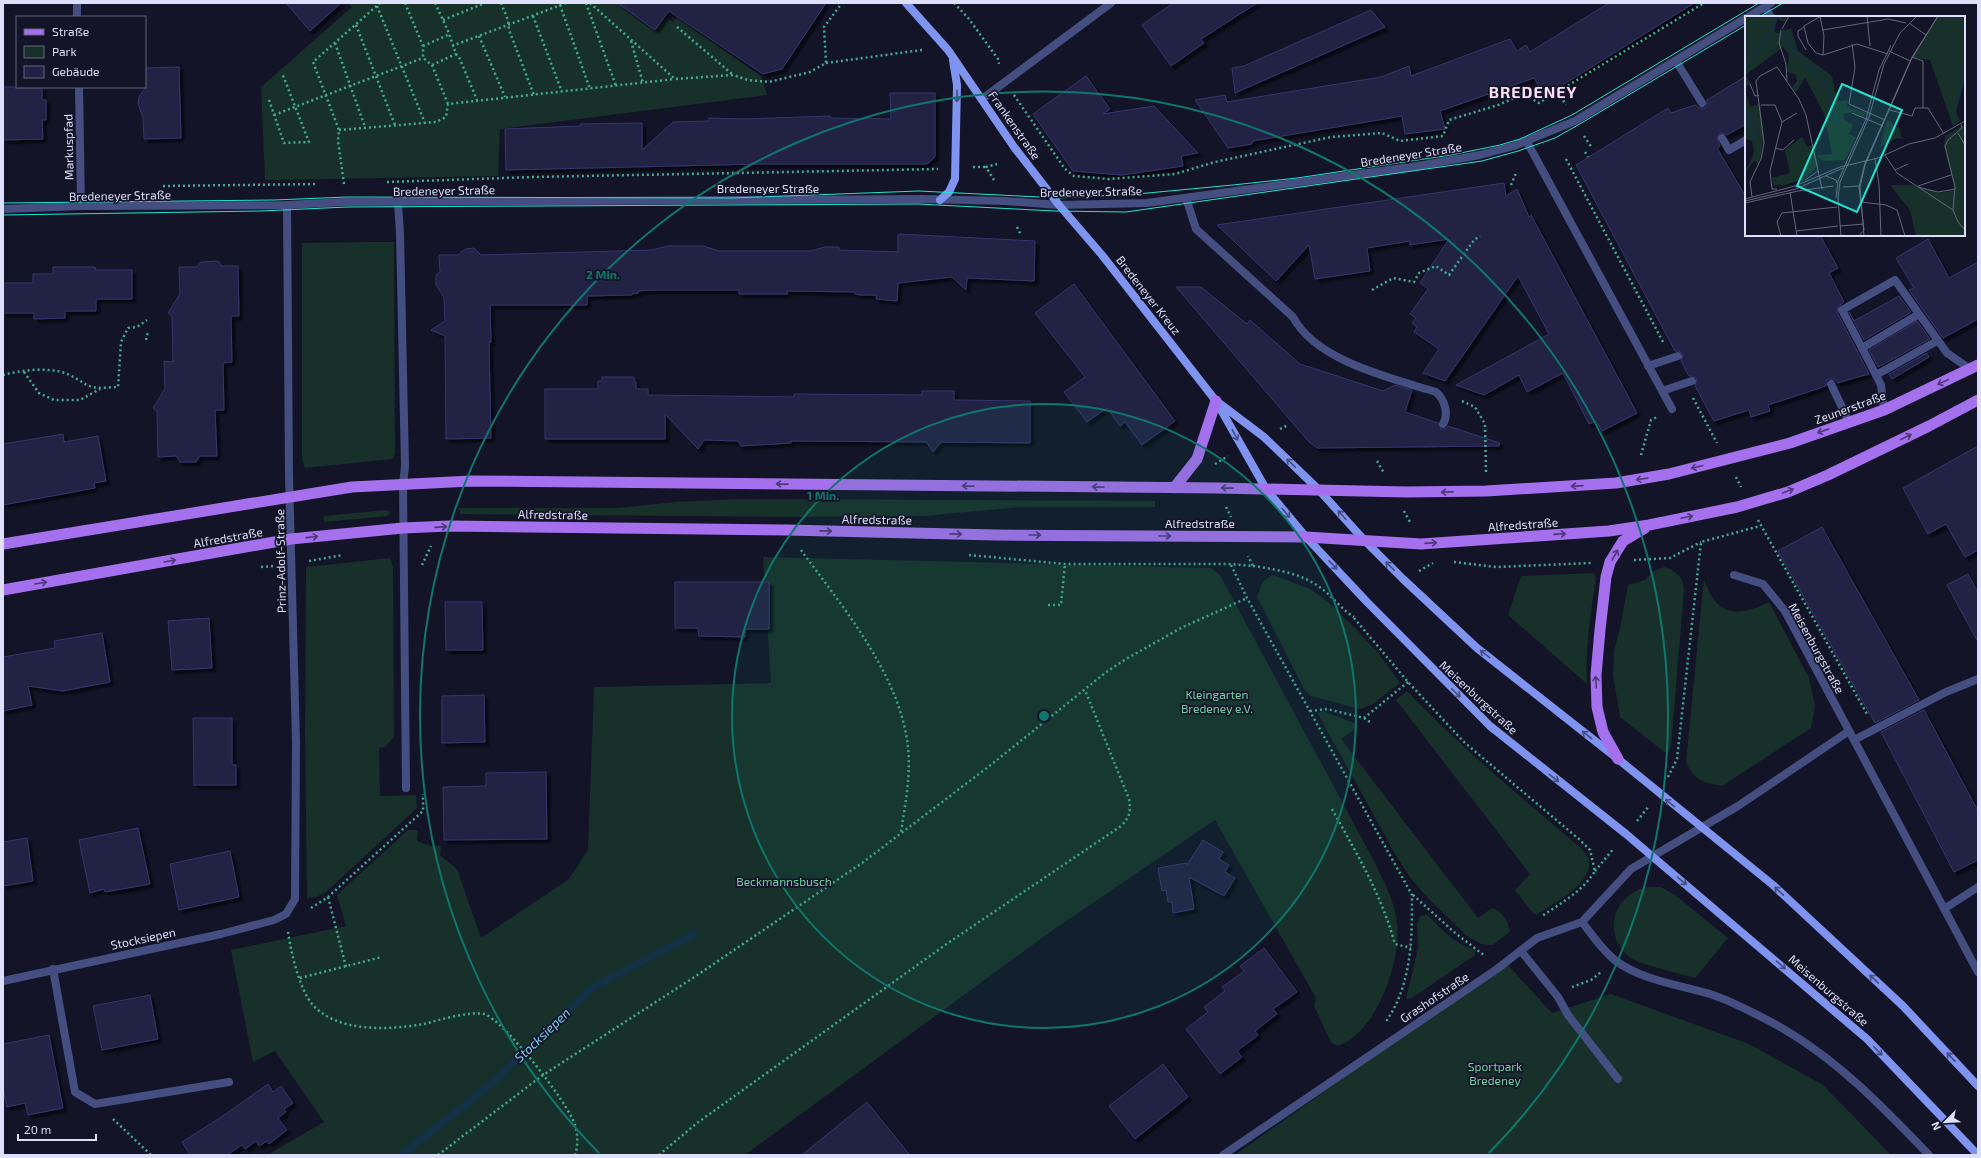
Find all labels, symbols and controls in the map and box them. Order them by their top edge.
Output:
legend [16,16,146,88]
inset map [1745,16,1965,236]
text: Straße [52,24,89,38]
text: Park [52,44,77,58]
text: Gebäude [52,64,100,78]
district label: BREDENEY [1489,82,1577,101]
street label: Frankenstraße [986,88,1044,162]
one-way arrow [953,89,961,102]
street label: Markuspfad [60,114,76,180]
street label: Bredeneyer Straße [1359,139,1463,169]
street label: Bredeneyer Straße [717,181,819,195]
street label: Bredeneyer Straße [393,182,495,198]
street label: Bredeneyer Straße [1040,183,1142,199]
street label: Bredeneyer Straße [69,187,171,203]
street label: Bredeneyer Kreuz [1114,253,1184,337]
text: 2 Min. [586,267,620,281]
one-way arrow [1937,379,1949,386]
street label: Zeunerstraße [1812,388,1888,426]
one-way arrow [1817,428,1829,436]
one-way arrow [1232,429,1239,441]
one-way arrow [1900,433,1912,440]
one-way arrow [1286,458,1296,468]
one-way arrow [1691,464,1704,471]
one-way arrow [1636,475,1649,483]
one-way arrow [776,481,789,488]
one-way arrow [962,482,975,490]
one-way arrow [1571,482,1584,489]
one-way arrow [1092,484,1105,491]
one-way arrow [1221,484,1234,492]
one-way arrow [1782,487,1794,495]
text: 1 Min. [807,488,839,502]
one-way arrow [1441,488,1454,496]
street label: Alfredstraße [518,506,588,522]
one-way arrow [1282,507,1291,518]
street label: Prinz-Adolf-Straße [272,509,288,613]
one-way arrow [1337,510,1346,520]
street label: Alfredstraße [842,511,912,527]
one-way arrow [1680,513,1693,521]
street label: Alfredstraße [1488,515,1558,533]
street label: Alfredstraße [1165,516,1235,530]
one-way arrow [434,523,447,530]
street label: Alfredstraße [192,524,264,550]
one-way arrow [819,527,832,535]
one-way arrow [949,530,962,538]
one-way arrow [1028,531,1041,539]
one-way arrow [1553,531,1566,538]
one-way arrow [1158,532,1171,540]
one-way arrow [305,533,318,541]
one-way arrow [1424,540,1437,547]
one-way arrow [1611,549,1619,561]
one-way arrow [163,556,176,564]
one-way arrow [1328,560,1337,570]
one-way arrow [1385,561,1395,571]
one-way arrow [35,579,48,587]
street label: Meisenburgstraße [1786,600,1848,696]
one-way arrow [1480,650,1491,658]
street label: Meisenburgstraße [1437,657,1521,737]
one-way arrow [1592,676,1600,689]
park label: Kleingarten Bredeney e.V. [1181,687,1253,715]
one-way arrow [1451,688,1461,697]
centre of rings [1037,709,1051,723]
one-way arrow [1582,730,1593,739]
one-way arrow [1548,773,1559,782]
one-way arrow [1665,798,1675,807]
park label: Beckmannsbusch [736,874,832,888]
one-way arrow [1676,876,1687,885]
one-way arrow [1774,886,1784,896]
street label: Stocksiepen [109,924,177,952]
street label: Meisenburgstraße [1786,952,1872,1028]
one-way arrow [1776,960,1786,969]
street label: Grashofstraße [1397,969,1471,1025]
one-way arrow [1869,975,1879,984]
water label: Stocksiepen [511,1004,573,1066]
one-way arrow [1873,1046,1883,1056]
one-way arrow [1946,1052,1956,1062]
park label: Sportpark Bredeney [1468,1059,1522,1087]
north arrow [1925,1102,1965,1142]
scale bar [18,1116,96,1142]
text: N [1928,1120,1943,1133]
text: 20 m [24,1122,51,1136]

